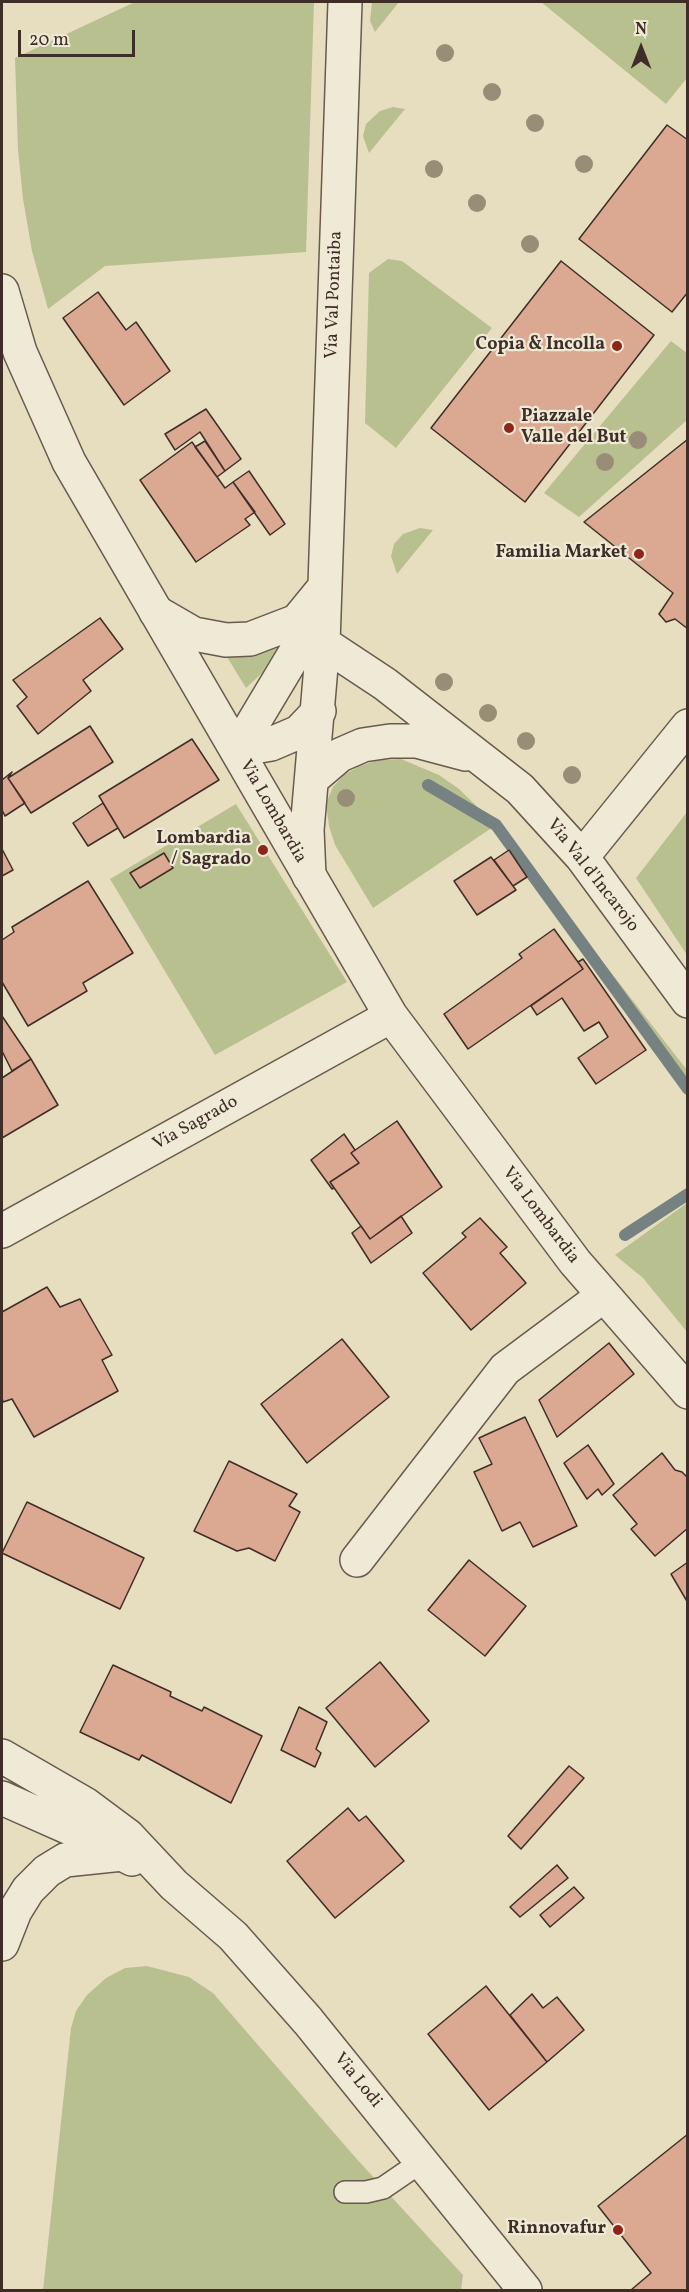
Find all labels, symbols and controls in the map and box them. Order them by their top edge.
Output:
scale bar [21,18,138,56]
north arrow [611,18,671,78]
text: N [635,19,647,41]
text: 20 m [29,28,69,53]
street label: Via Val Pontaiba [322,231,348,359]
place label: Copia & Incolla [476,335,605,357]
marker: Copia & Incolla [610,339,624,353]
place label: Piazzale Valle del But [521,407,626,450]
marker: Piazzale Valle del But [502,421,516,435]
place label: Familia Market [496,543,627,565]
marker: Familia Market [632,547,646,561]
street label: Via Lombardia [234,756,310,868]
street label: Via Val d'Incarojo [541,815,643,937]
place label: Lombardia / Sagrado [156,829,251,872]
marker: Lombardia / Sagrado [256,843,270,857]
street label: Via Sagrado [150,1092,242,1156]
street label: Via Lombardia [496,1163,584,1269]
street label: Via Lodi [328,2049,386,2113]
place label: Rinnovafur [507,2219,606,2241]
marker: Rinnovafur [611,2223,625,2237]

